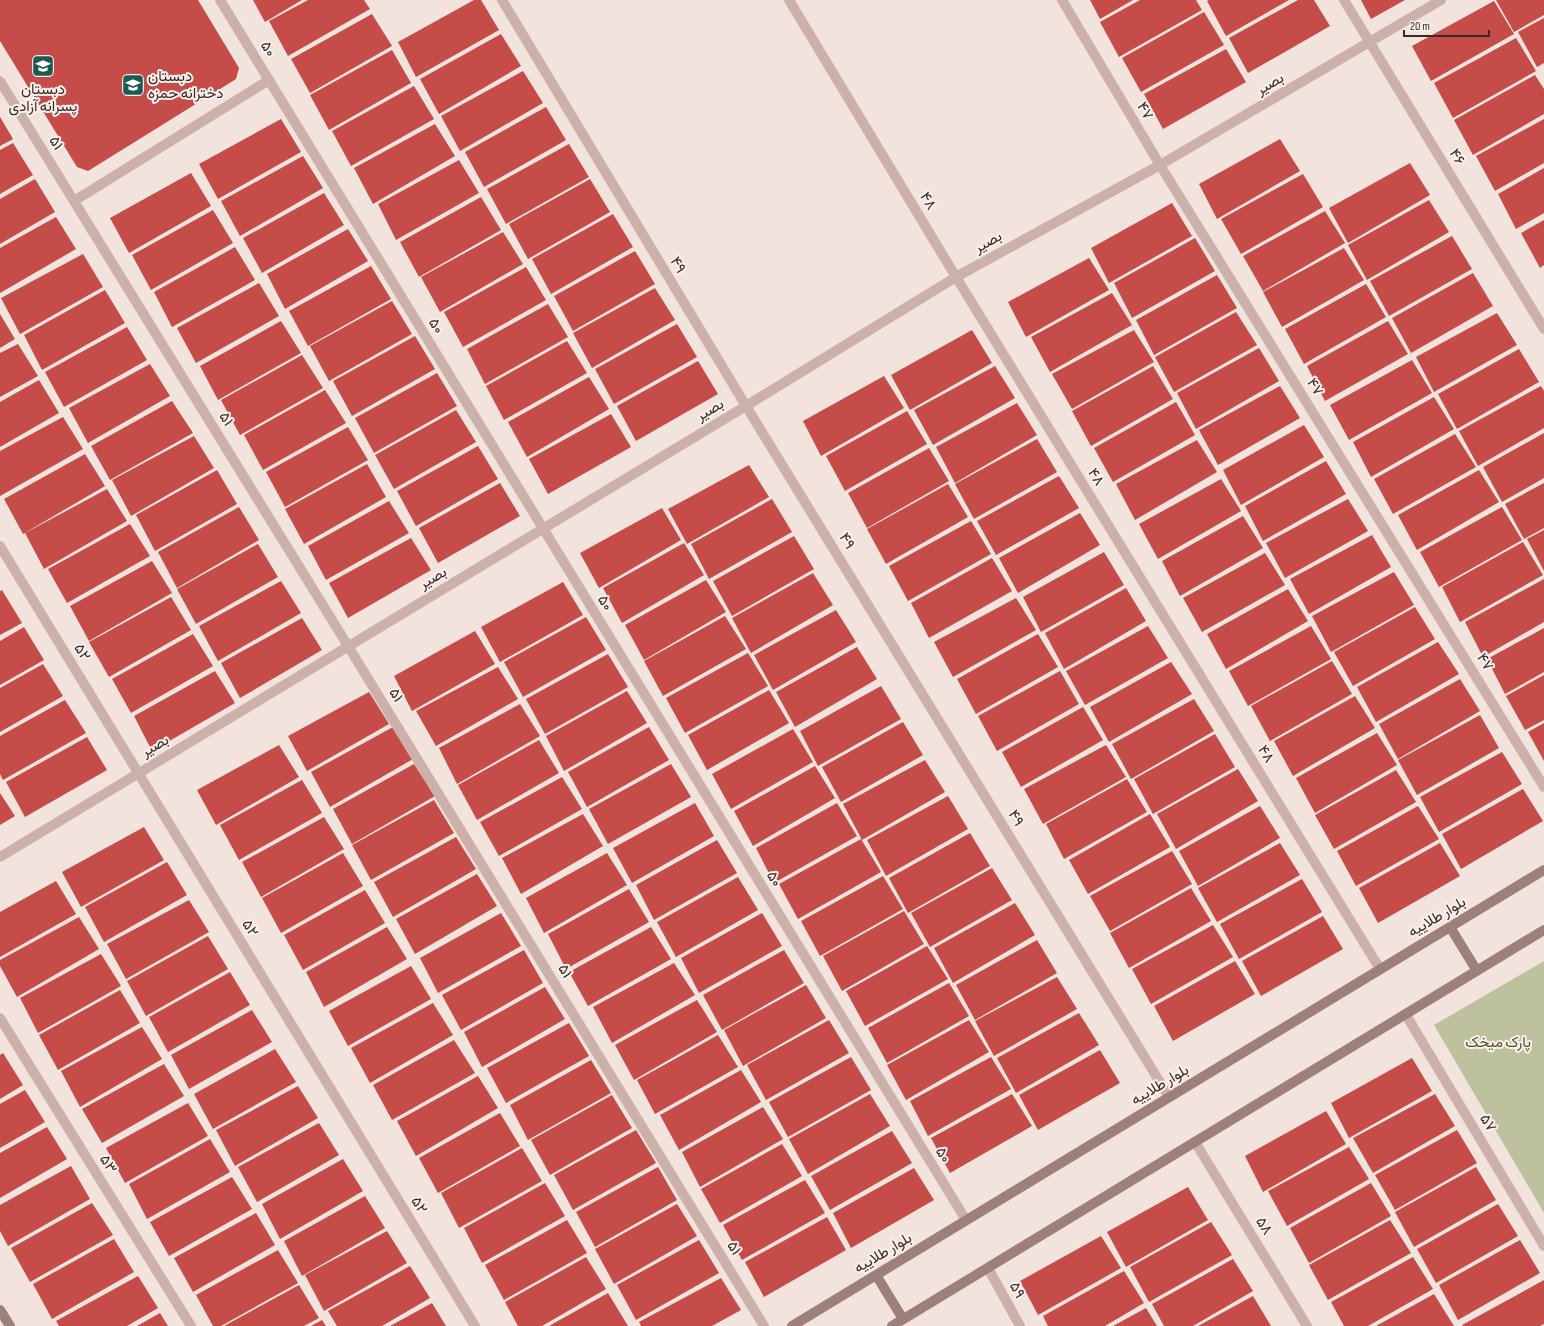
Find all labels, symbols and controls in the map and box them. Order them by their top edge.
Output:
scale bar [1404,12,1489,38]
text: 20 m [1410,19,1430,34]
street label: ۵۰ [256,38,280,60]
school or university icon: دبستان پسرانه آزادی [30,53,56,79]
place label: دبستان دخترانه حمزه [148,67,224,103]
street label: بصیر [1252,69,1287,100]
school or university icon: دبستان دخترانه حمزه [120,72,146,98]
place label: دبستان پسرانه آزادی [9,80,77,116]
street label: ۴۷ [1132,99,1158,123]
street label: ۵۱ [44,132,68,154]
street label: ۴۶ [1445,145,1469,169]
street label: ۴۸ [915,189,941,213]
street label: بصیر [970,227,1005,258]
street label: ۴۹ [666,253,690,277]
street label: ۵۰ [424,315,448,337]
street label: ۴۷ [1302,375,1328,400]
street label: بصیر [692,394,727,426]
street label: ۵۱ [214,408,238,430]
street label: ۴۸ [1083,465,1109,490]
street label: ۴۹ [835,529,859,553]
street label: بصیر [415,562,450,594]
street label: ۵۰ [593,592,617,614]
street label: ۵۲ [70,640,95,664]
street label: ۴۷ [1472,650,1498,675]
street label: ۵۱ [384,684,408,706]
street label: بصیر [137,730,172,762]
street label: ۴۸ [1253,742,1279,767]
street label: ۴۹ [1004,806,1028,830]
street label: ۵۰ [762,868,786,890]
street label: بلوار طلاییه [1405,892,1469,942]
street label: ۵۲ [238,916,263,940]
street label: ۵۱ [553,960,577,982]
park label: پارک میخک [1465,1033,1531,1052]
street label: بلوار طلاییه [1128,1060,1192,1110]
street label: ۵۷ [1475,1111,1501,1136]
street label: ۵۰ [931,1144,955,1166]
street label: ۵۳ [95,1151,121,1177]
street label: ۵۲ [407,1193,432,1217]
street label: ۵۸ [1251,1214,1277,1239]
street label: بلوار طلاییه [851,1228,915,1278]
street label: ۵۱ [722,1237,746,1259]
street label: ۵۹ [1005,1278,1029,1302]

